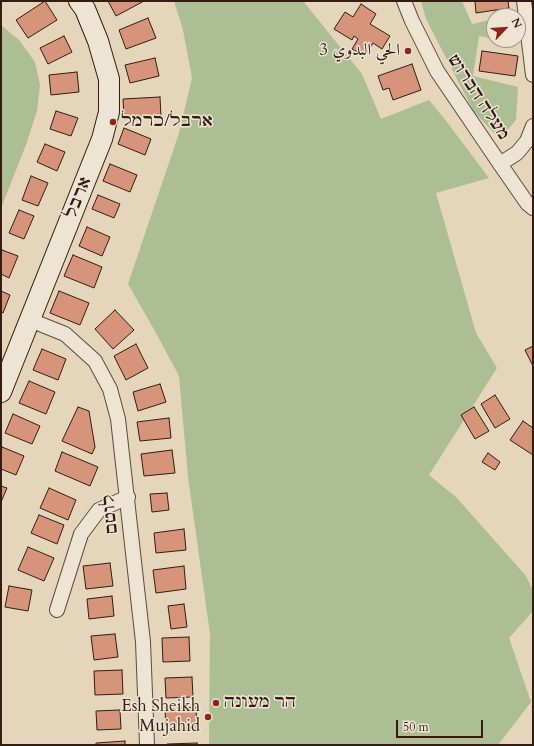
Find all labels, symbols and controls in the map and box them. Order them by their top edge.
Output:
north arrow [486,8,526,48]
text: N [508,16,525,31]
place label: الحي البدوي 3 [319,41,400,61]
marker: الحي البدوي 3 [403,46,413,56]
street label: מעלה הברוש [443,51,513,145]
place label: ארבל/כרמל [121,112,213,132]
marker: ארבל/כרמל [108,117,118,127]
street label: ארבל [61,174,97,222]
street label: לוטם [99,493,123,535]
place label: הר מעונה [224,693,296,713]
place label: Esh Sheikh Mujahid [121,697,200,737]
marker: הר מעונה [211,698,221,708]
marker: Esh Sheikh Mujahid [203,712,213,722]
scale bar [398,712,485,738]
text: 50 m [403,719,429,735]

